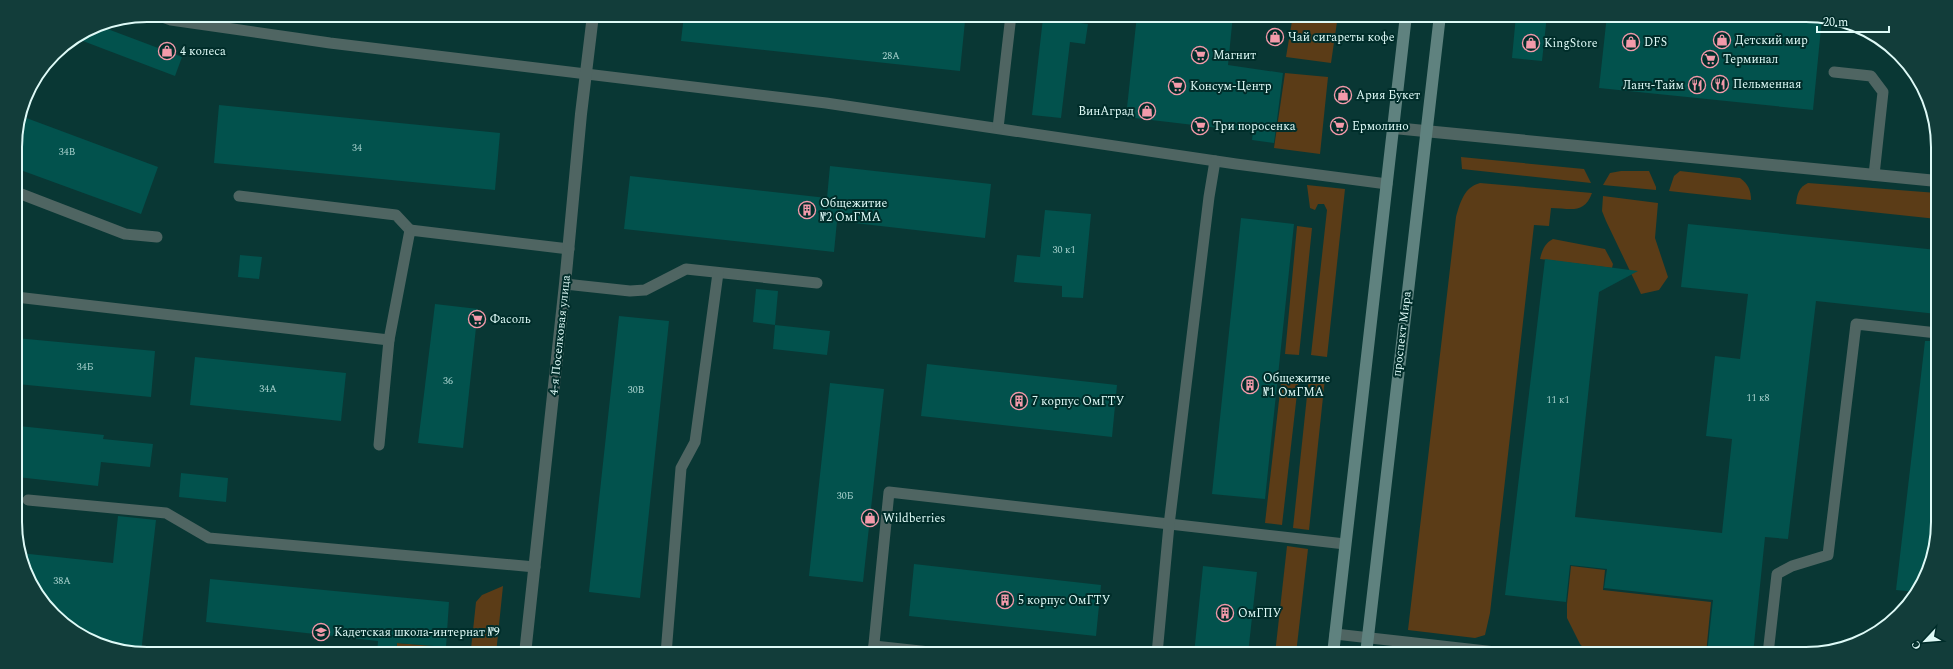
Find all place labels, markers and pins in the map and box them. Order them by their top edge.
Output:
shop icon: Чай сигареты кофе [1265,27,1285,47]
place label: Чай сигареты кофе [1288,28,1395,47]
shop icon: Детский мир [1712,30,1732,50]
place label: Детский мир [1735,31,1808,50]
shop icon: DFS [1621,32,1641,52]
shop icon: KingStore [1521,33,1541,53]
place label: DFS [1644,33,1667,52]
place label: KingStore [1544,34,1598,53]
shop icon: 4 колеса [157,41,177,61]
place label: 4 колеса [180,42,226,61]
supermarket icon: Магнит [1190,45,1210,65]
place label: Магнит [1213,46,1256,65]
supermarket icon: Терминал [1700,49,1720,69]
place label: Терминал [1723,50,1778,69]
restaurant icon: Пельменная [1710,74,1730,94]
restaurant icon: Ланч-Тайм [1687,75,1707,95]
place label: Пельменная [1733,75,1801,94]
supermarket icon: Консум-Центр [1167,76,1187,96]
place label: Ланч-Тайм [1623,76,1684,95]
place label: Консум-Центр [1190,77,1272,96]
shop icon: Ария Букет [1333,85,1353,105]
place label: Ария Букет [1356,86,1420,105]
shop icon: ВинАград [1137,101,1157,121]
place label: ВинАград [1078,102,1134,121]
supermarket icon: Три поросенка [1190,116,1210,136]
supermarket icon: Ермолино [1329,116,1349,136]
place label: Три поросенка [1213,117,1296,136]
place label: Ермолино [1352,117,1409,136]
place label: Общежитие №2 ОмГМА [820,194,887,227]
building icon: Общежитие №2 ОмГМА [797,200,817,220]
supermarket icon: Фасоль [467,309,487,329]
place label: Фасоль [490,310,531,329]
place label: Общежитие №1 ОмГМА [1263,369,1330,402]
building icon: Общежитие №1 ОмГМА [1240,375,1260,395]
building icon: 7 корпус ОмГТУ [1009,391,1029,411]
place label: 7 корпус ОмГТУ [1032,392,1125,411]
shop icon: Wildberries [860,508,880,528]
place label: Wildberries [883,509,946,528]
building icon: 5 корпус ОмГТУ [995,590,1015,610]
place label: 5 корпус ОмГТУ [1018,591,1111,610]
building icon: ОмГПУ [1215,603,1235,623]
place label: ОмГПУ [1238,604,1282,623]
school or university icon: Кадетская школа-интернат №9 [311,622,331,642]
place label: Кадетская школа-интернат №9 [334,623,500,642]

